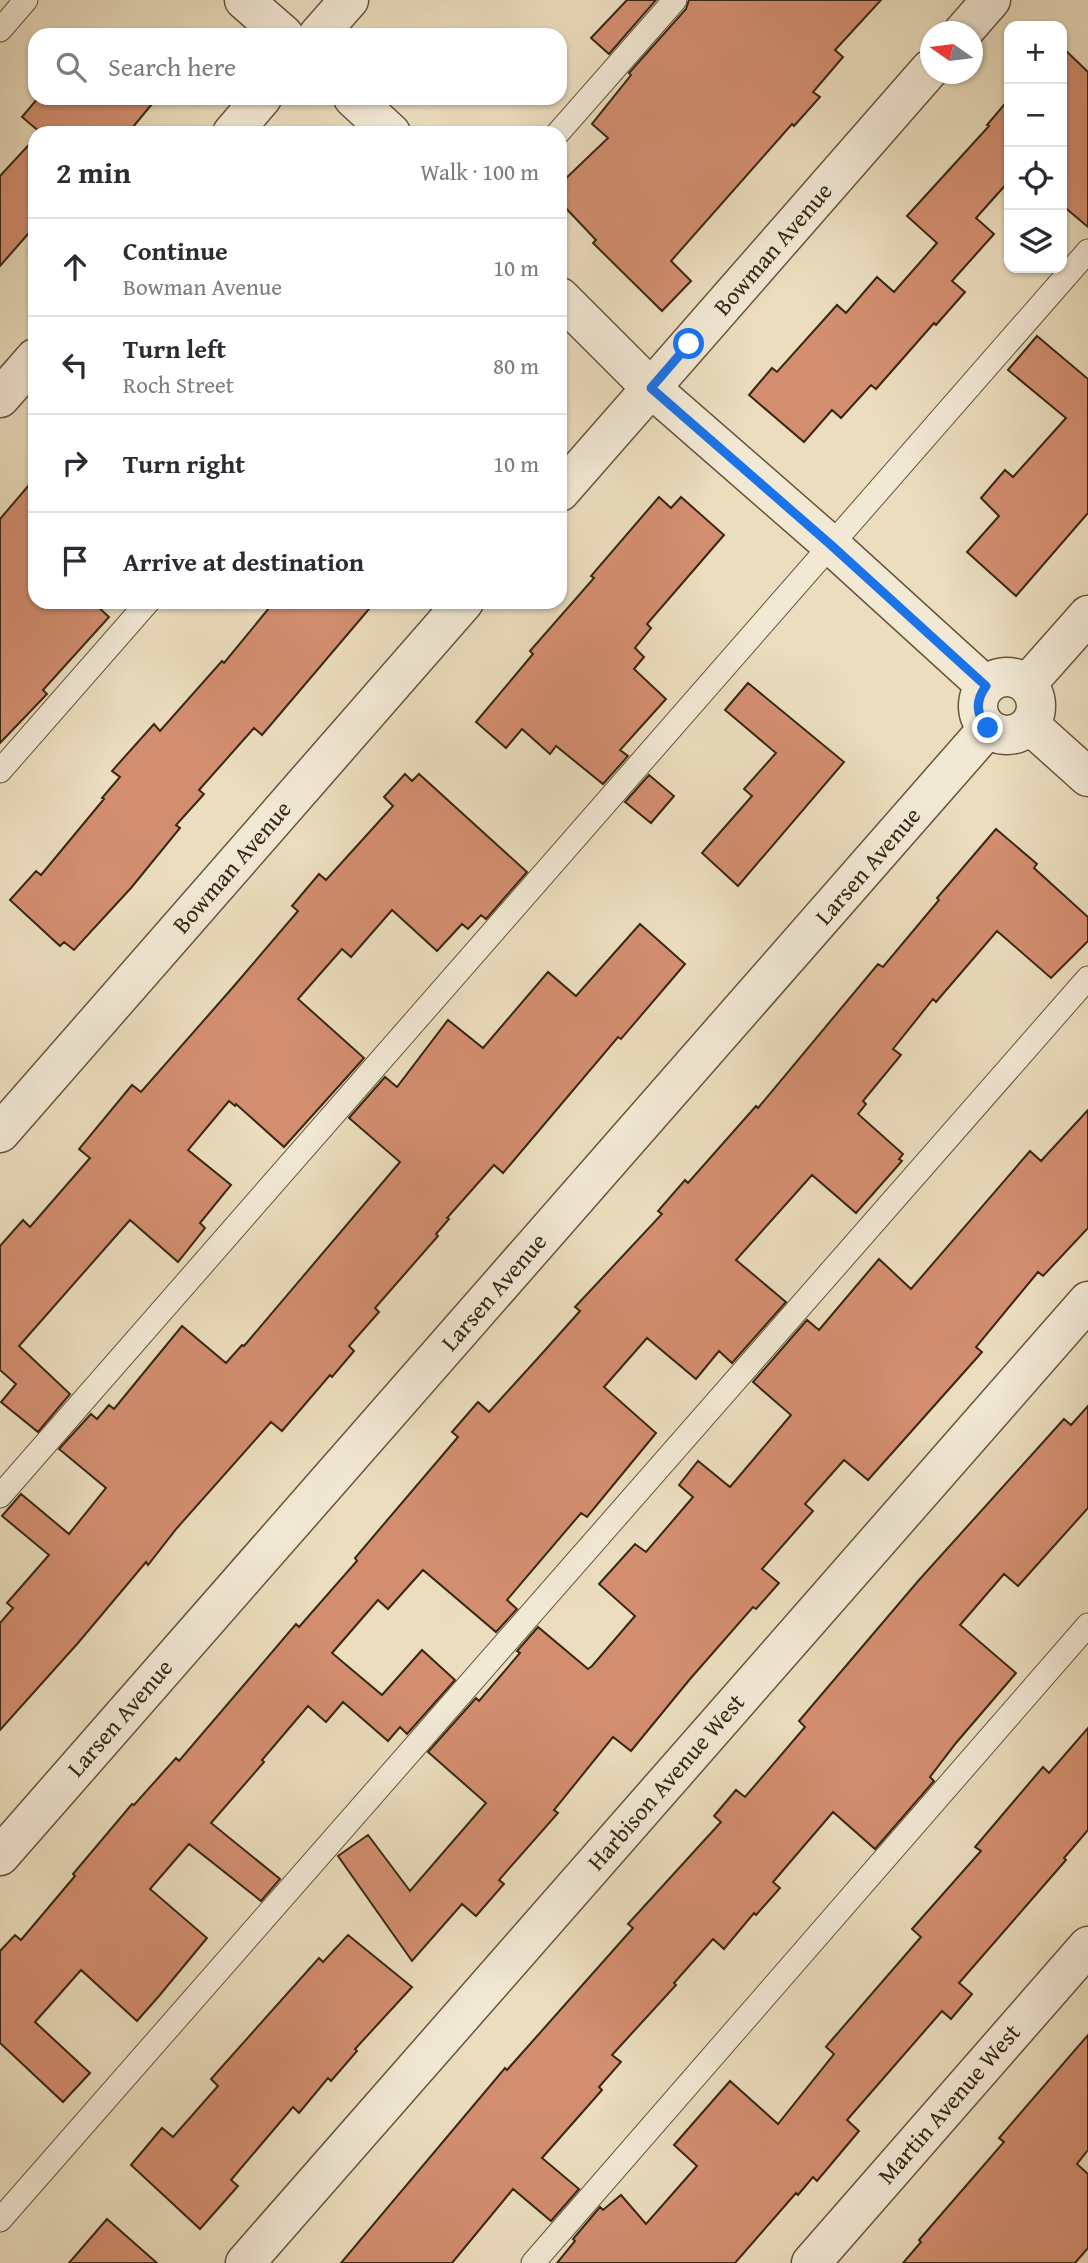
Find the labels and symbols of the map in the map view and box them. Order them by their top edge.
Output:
north arrow [920,21,983,84]
street label: Bowman Avenue [705,175,840,323]
route start [673,328,704,359]
route end [972,712,1003,743]
street label: Bowman Avenue [164,793,299,941]
street label: Larsen Avenue [806,799,929,932]
street label: Larsen Avenue [432,1225,555,1358]
street label: Larsen Avenue [58,1651,181,1784]
street label: Harbison Avenue West [579,1685,753,1878]
street label: Martin Avenue West [869,2015,1029,2192]

